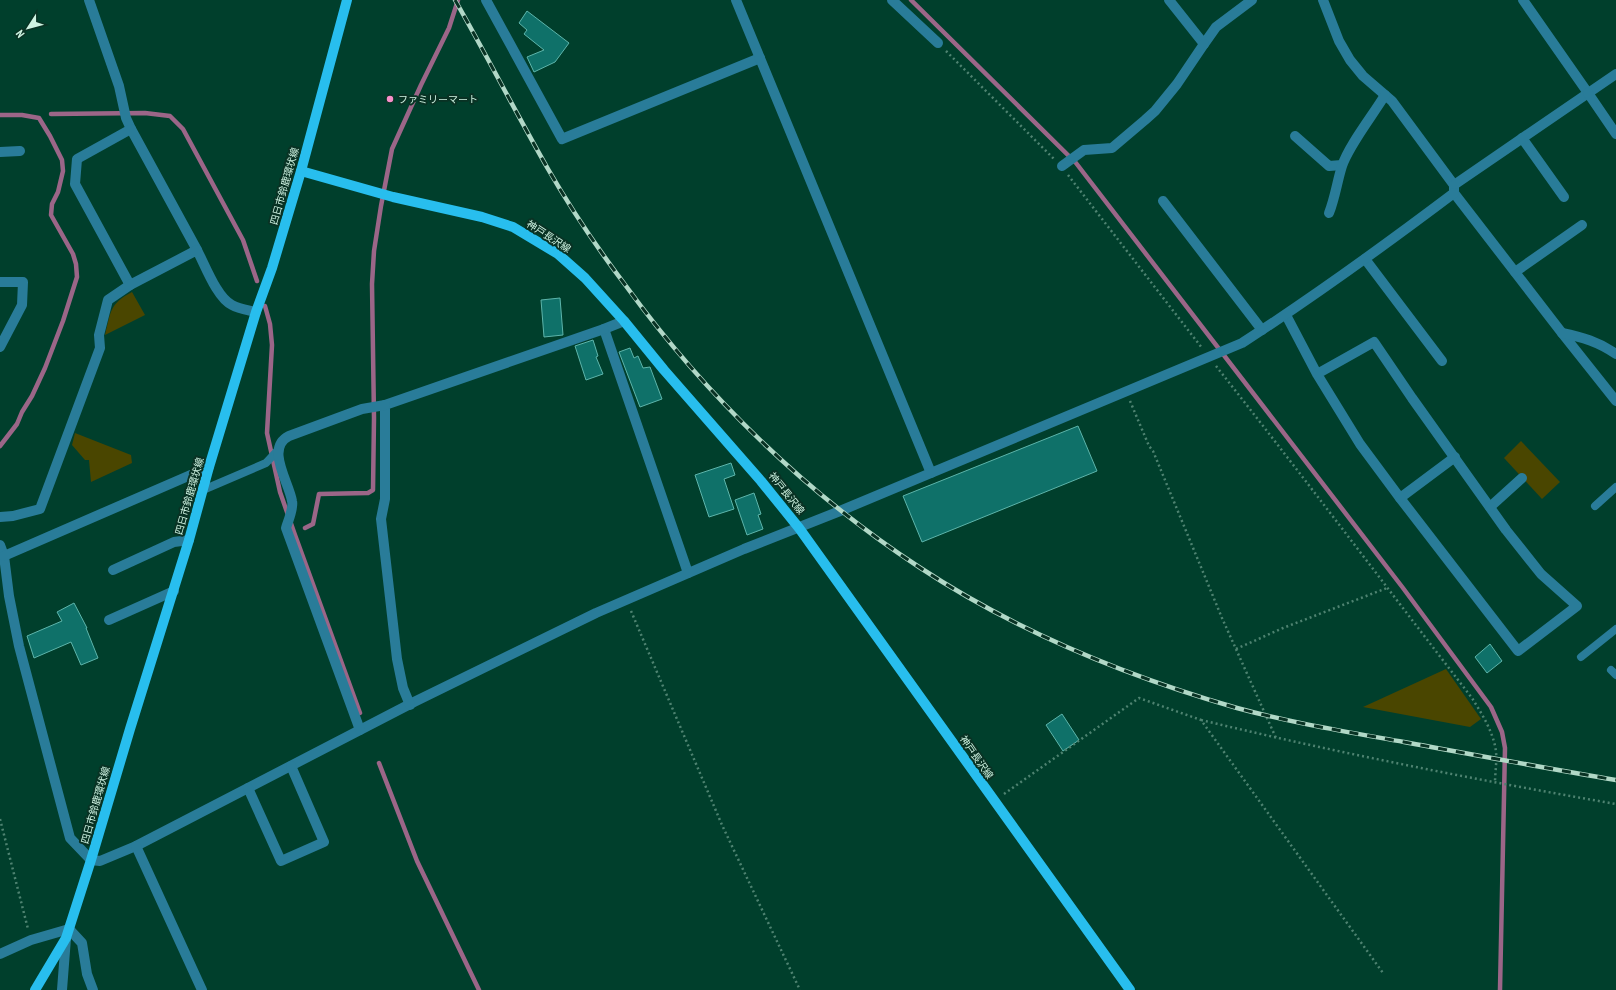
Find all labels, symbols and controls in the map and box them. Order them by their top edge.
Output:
north arrow [8,8,48,48]
text: N [12,27,27,40]
place label: ファミリーマート [398,93,478,106]
marker: ファミリーマート [385,94,395,104]
street label: 四日市鈴鹿環状線 [267,146,302,226]
street label: 神戸長沢線 [524,217,573,255]
street label: 四日市鈴鹿環状線 [172,456,207,536]
street label: 神戸長沢線 [766,470,807,517]
street label: 神戸長沢線 [957,733,996,781]
street label: 四日市鈴鹿環状線 [78,765,113,845]

